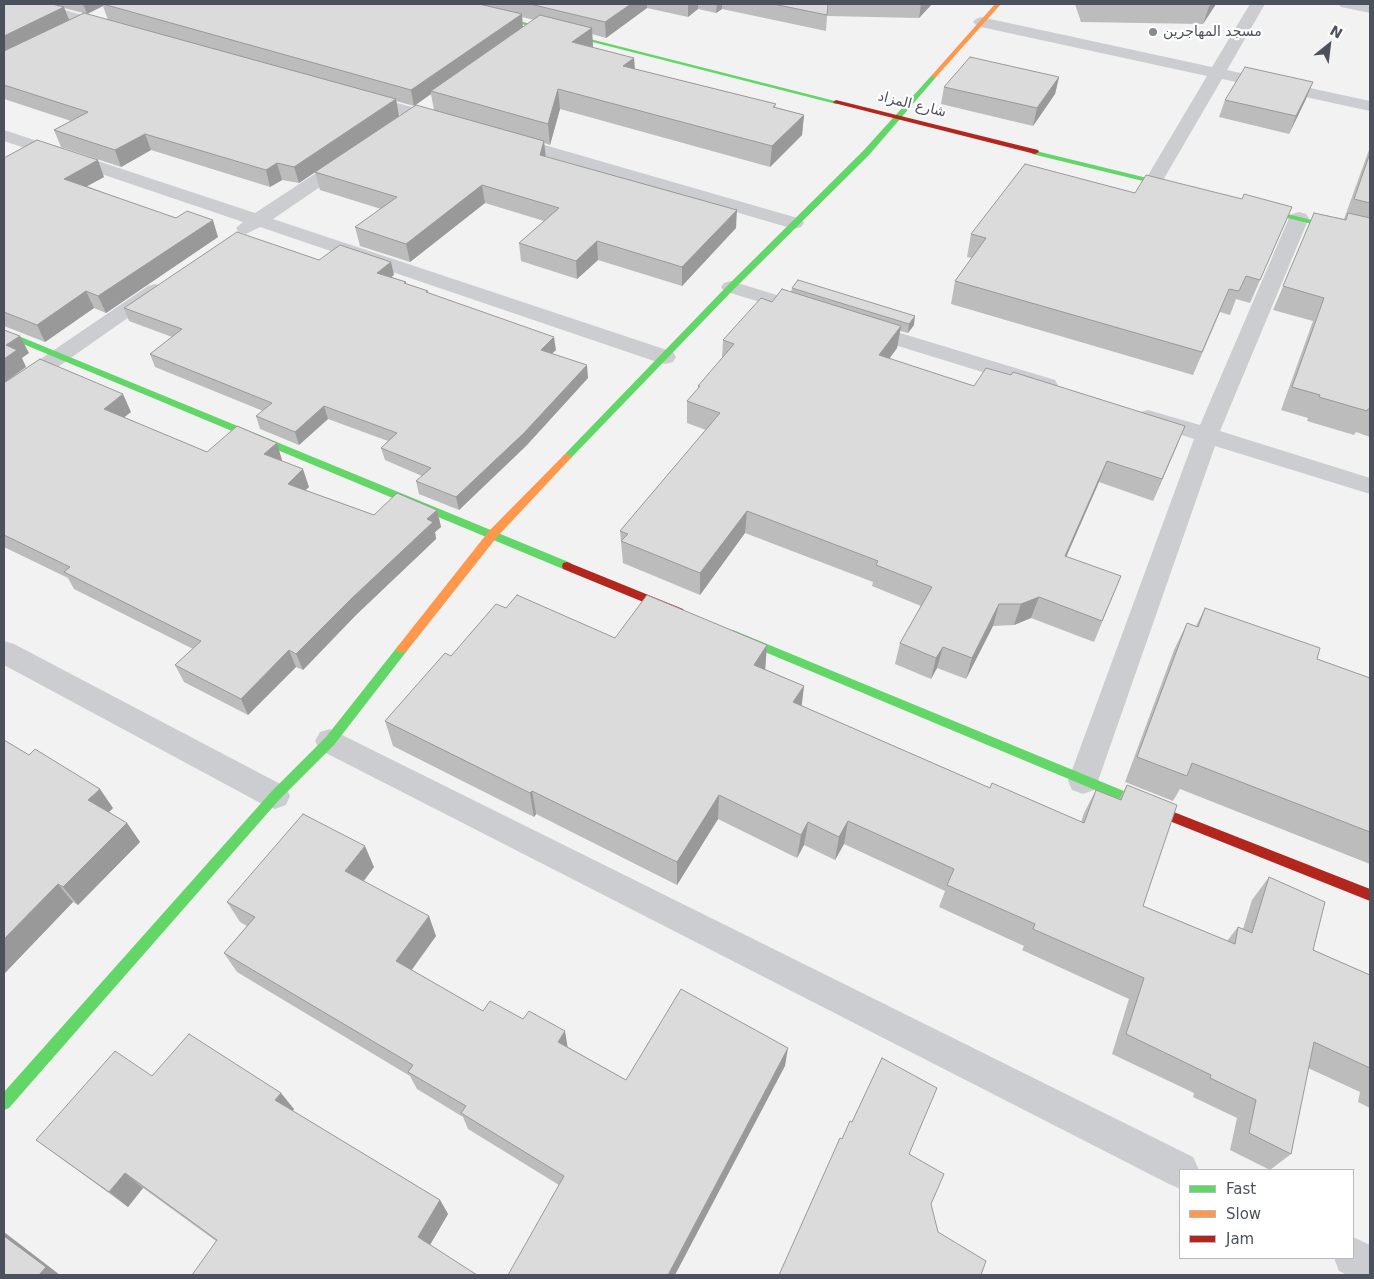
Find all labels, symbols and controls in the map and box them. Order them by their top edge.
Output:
north arrow [1304,20,1354,70]
text: N [1327,22,1345,42]
place label: مسجد المهاجرين [1163,24,1262,40]
marker: مسجد المهاجرين [1147,26,1159,38]
street label: شارع المزاد [876,88,948,122]
legend [1179,1169,1354,1259]
text: Fast [1226,1180,1256,1198]
text: Slow [1226,1205,1261,1223]
text: Jam [1226,1230,1254,1248]

